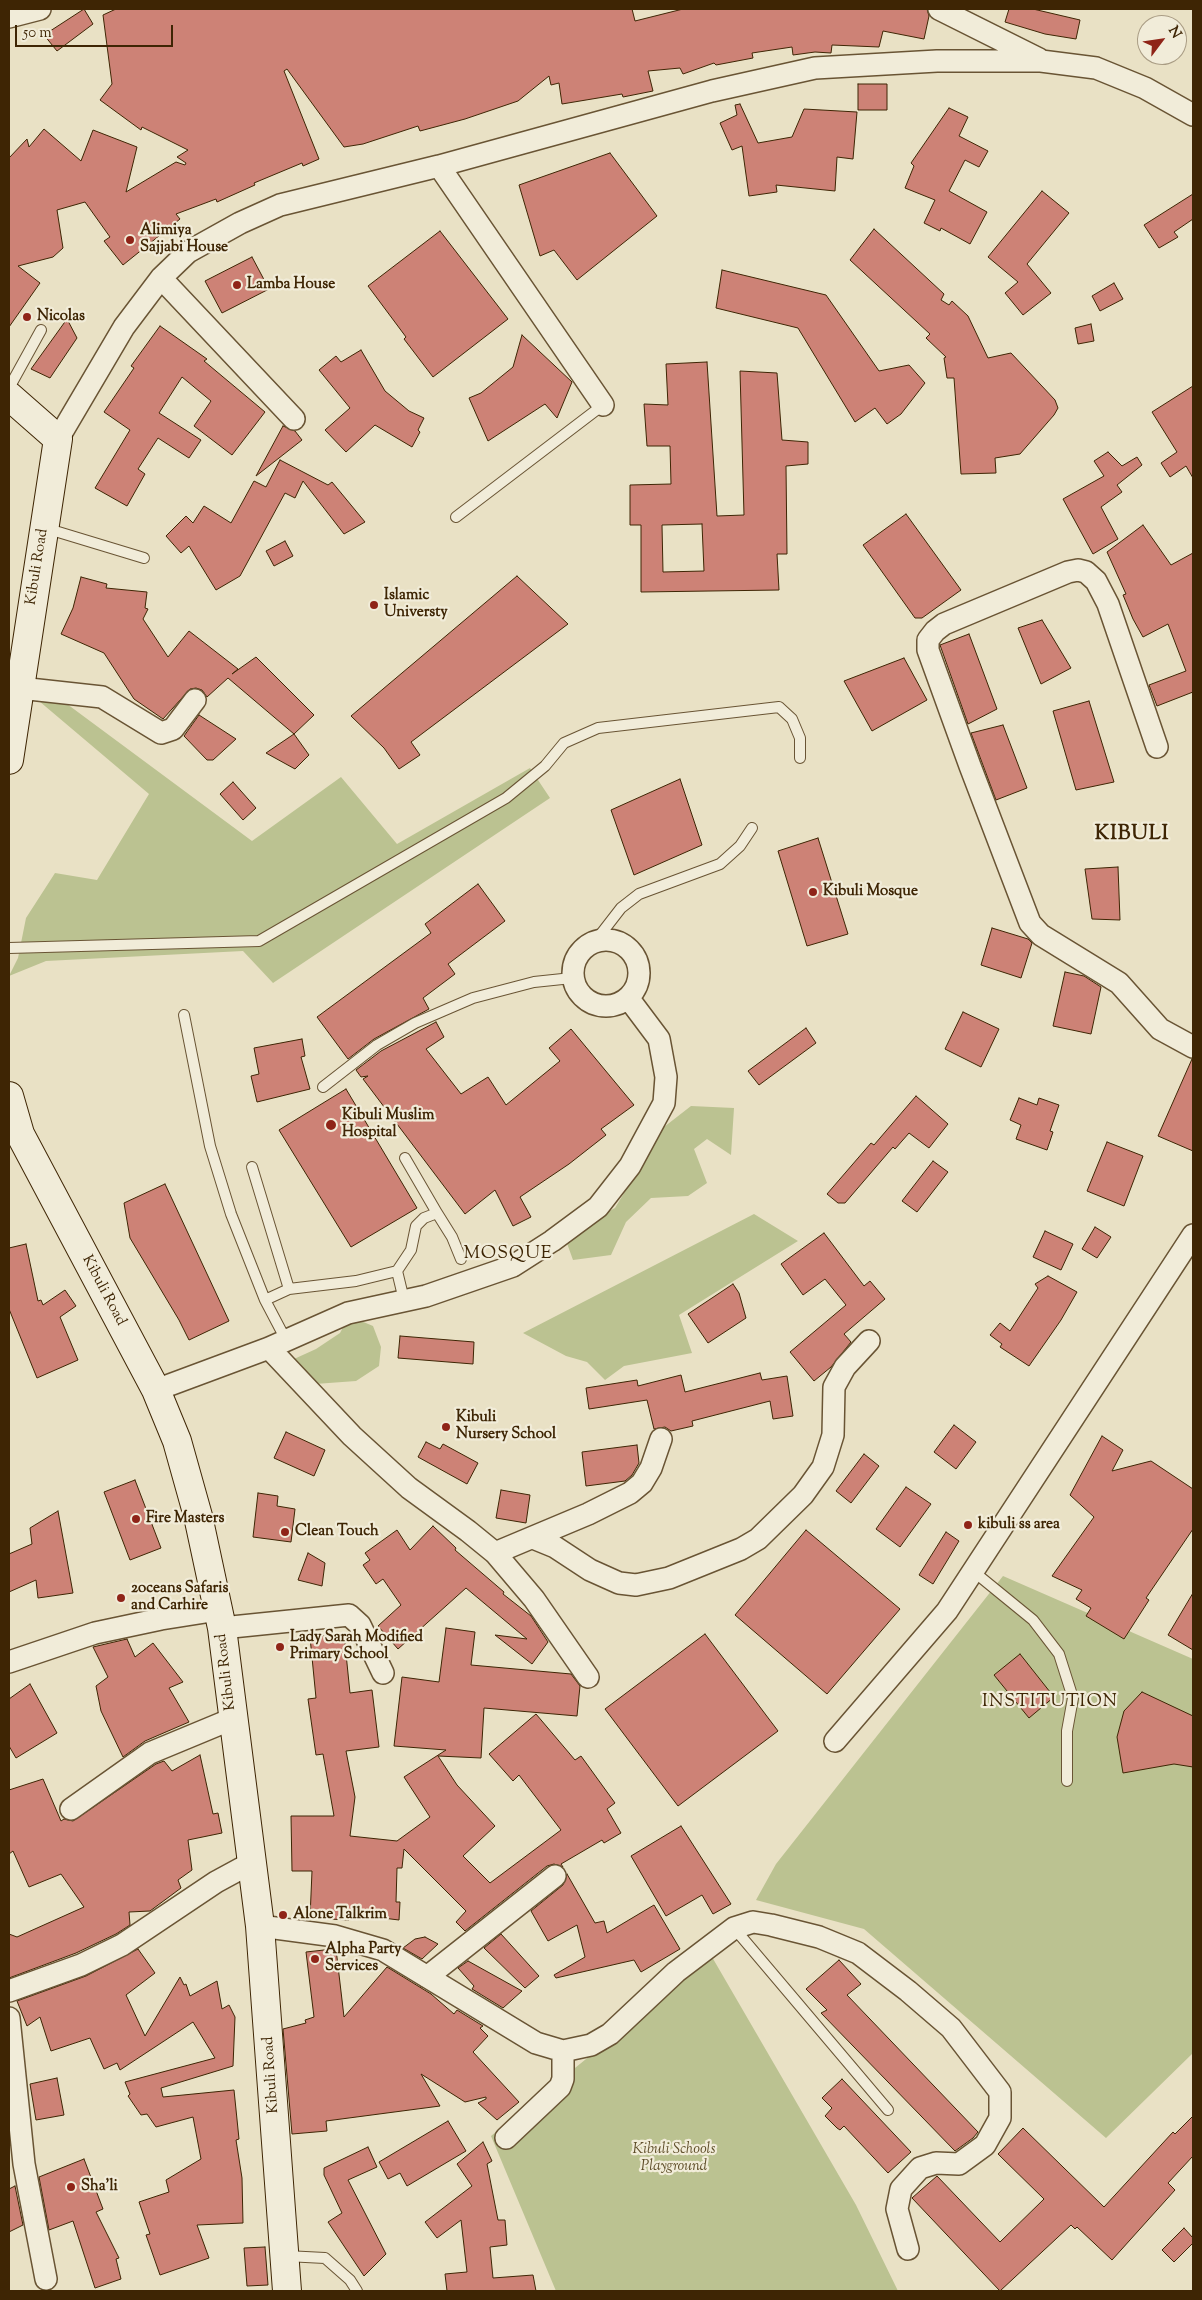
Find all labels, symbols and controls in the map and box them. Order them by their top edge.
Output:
scale bar [18,15,175,47]
north arrow [1137,15,1187,65]
text: 50 m [23,23,52,44]
text: N [1163,23,1185,43]
place label: Alimiya Sajjabi House [140,222,228,257]
marker: Alimiya Sajjabi House [124,234,136,246]
place label: Lamba House [247,276,335,294]
marker: Lamba House [231,279,243,291]
place label: Nicolas [37,308,85,326]
marker: Nicolas [21,311,33,323]
street label: Kibuli Road [23,527,53,607]
place label: Islamic Universty [384,587,448,622]
marker: Islamic Universty [368,599,380,611]
district label: KIBULI [1094,824,1170,848]
place label: Kibuli Mosque [823,883,918,901]
marker: Kibuli Mosque [807,886,819,898]
place label: Kibuli Muslim Hospital [342,1107,434,1142]
marker: Kibuli Muslim Hospital [324,1118,338,1132]
district label: MOSQUE [463,1244,553,1266]
street label: Kibuli Road [77,1253,129,1329]
place label: Kibuli Nursery School [456,1409,556,1444]
marker: Kibuli Nursery School [440,1421,452,1433]
place label: Fire Masters [146,1510,224,1528]
marker: Fire Masters [130,1513,142,1525]
place label: kibuli ss area [978,1516,1060,1534]
marker: kibuli ss area [962,1519,974,1531]
place label: Clean Touch [295,1523,379,1541]
marker: Clean Touch [279,1526,291,1538]
place label: 2oceans Safaris and Carhire [131,1580,228,1615]
marker: 2oceans Safaris and Carhire [115,1592,127,1604]
place label: Lady Sarah Modified Primary School [290,1629,423,1664]
street label: Kibuli Road [213,1633,241,1711]
marker: Lady Sarah Modified Primary School [274,1641,286,1653]
district label: INSTITUTION [981,1692,1119,1714]
place label: Alone Talkrim [293,1906,387,1924]
marker: Alone Talkrim [277,1909,289,1921]
place label: Alpha Party Services [325,1941,402,1976]
marker: Alpha Party Services [309,1953,321,1965]
street label: Kibuli Road [260,2036,284,2114]
park label: Kibuli Schools Playground [632,2141,716,2176]
place label: Sha'li [81,2178,118,2196]
marker: Sha'li [65,2181,77,2193]

